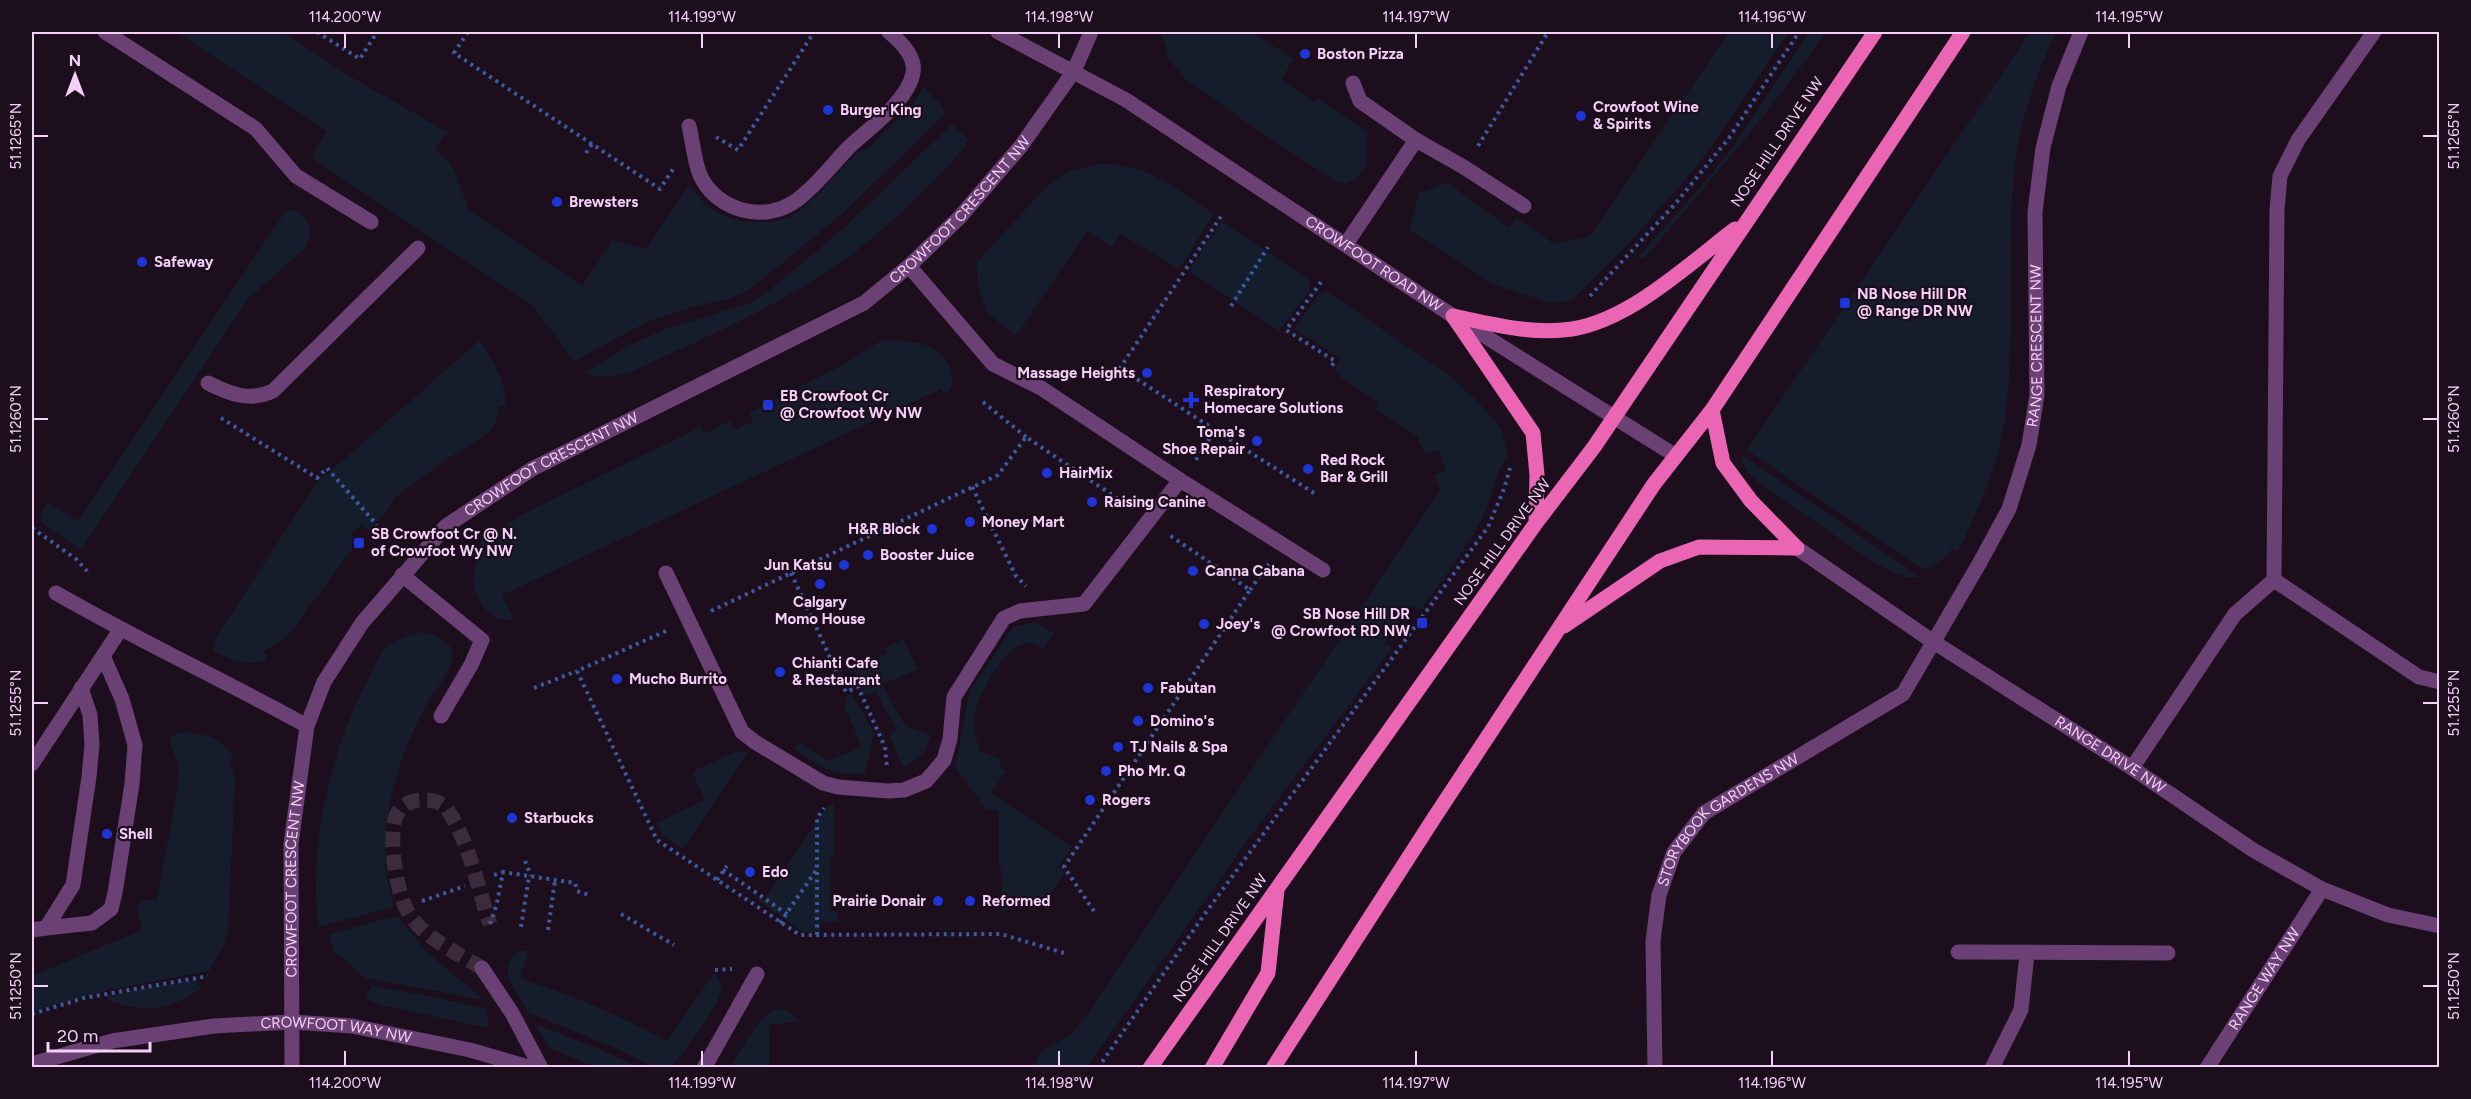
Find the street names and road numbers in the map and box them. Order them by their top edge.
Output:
street label: NOSE HILL DRIVE NW [1727,73,1827,210]
street label: CROWFOOT CRESCENT NW [886,132,1034,288]
street label: CROWFOOT ROAD NW [1302,212,1446,316]
street label: RANGE CRESCENT NW [2023,264,2046,428]
street label: CROWFOOT CRESCENT NW [461,408,642,520]
street label: NOSE HILL DRIVE NW [1450,475,1554,609]
street label: RANGE DRIVE NW [2051,712,2169,797]
street label: STORYBOOK GARDENS NW [1654,749,1802,889]
street label: CROWFOOT CRESCENT NW [282,779,309,978]
street label: NOSE HILL DRIVE NW [1169,870,1271,1006]
street label: RANGE WAY NW [2225,924,2304,1033]
street label: CROWFOOT WAY NW [260,1013,414,1047]

